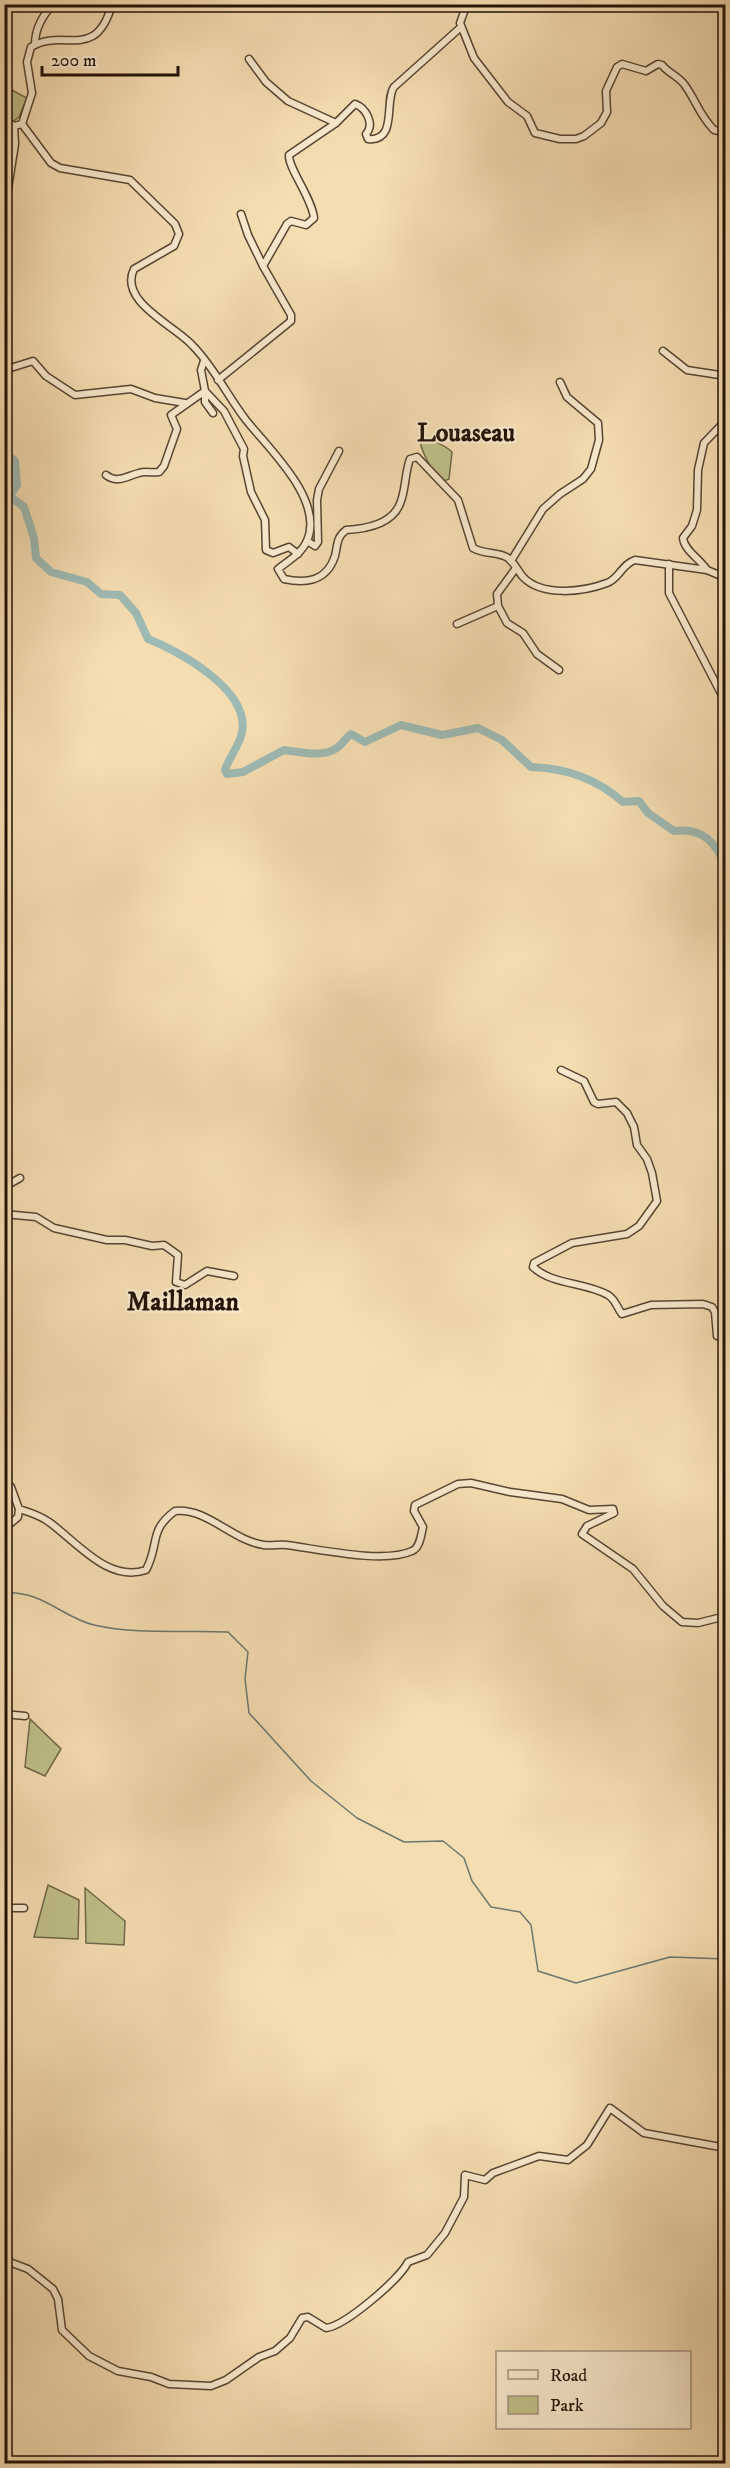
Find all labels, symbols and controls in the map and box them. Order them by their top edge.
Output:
scale bar [42,39,178,77]
text: 200 m [51,50,97,72]
district label: Louaseau [417,417,515,450]
district label: Maillaman [127,1286,240,1319]
legend [496,2351,691,2429]
text: Road [550,2365,587,2387]
text: Park [550,2395,584,2417]

